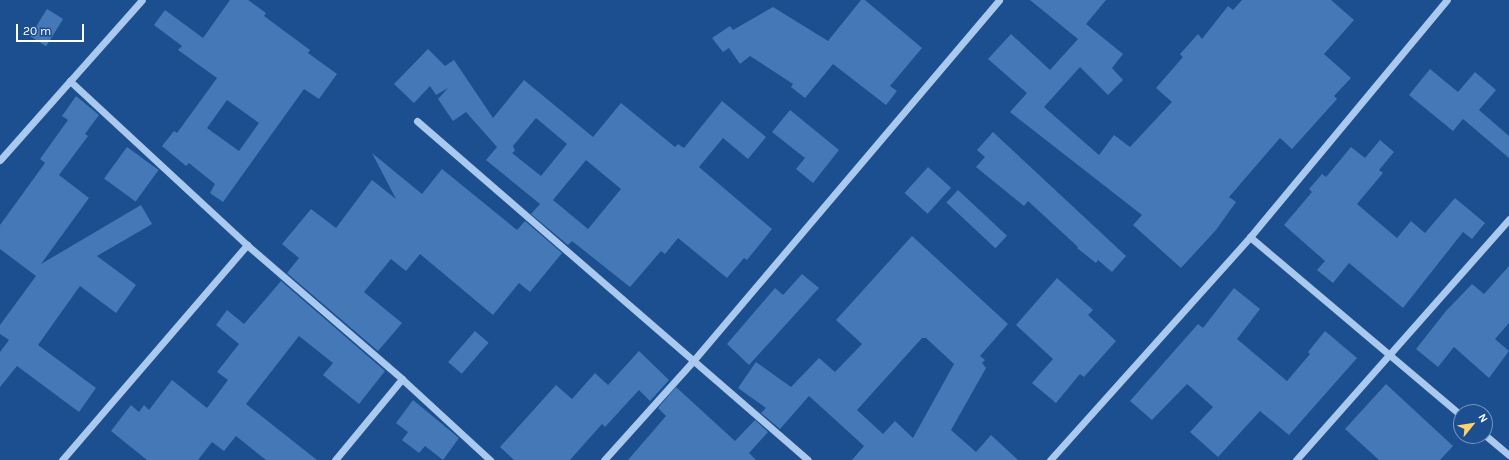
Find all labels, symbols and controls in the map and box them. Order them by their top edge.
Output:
scale bar [18,16,86,42]
text: 20 m [23,24,51,38]
north arrow [1453,404,1493,444]
text: N [1475,412,1491,425]

